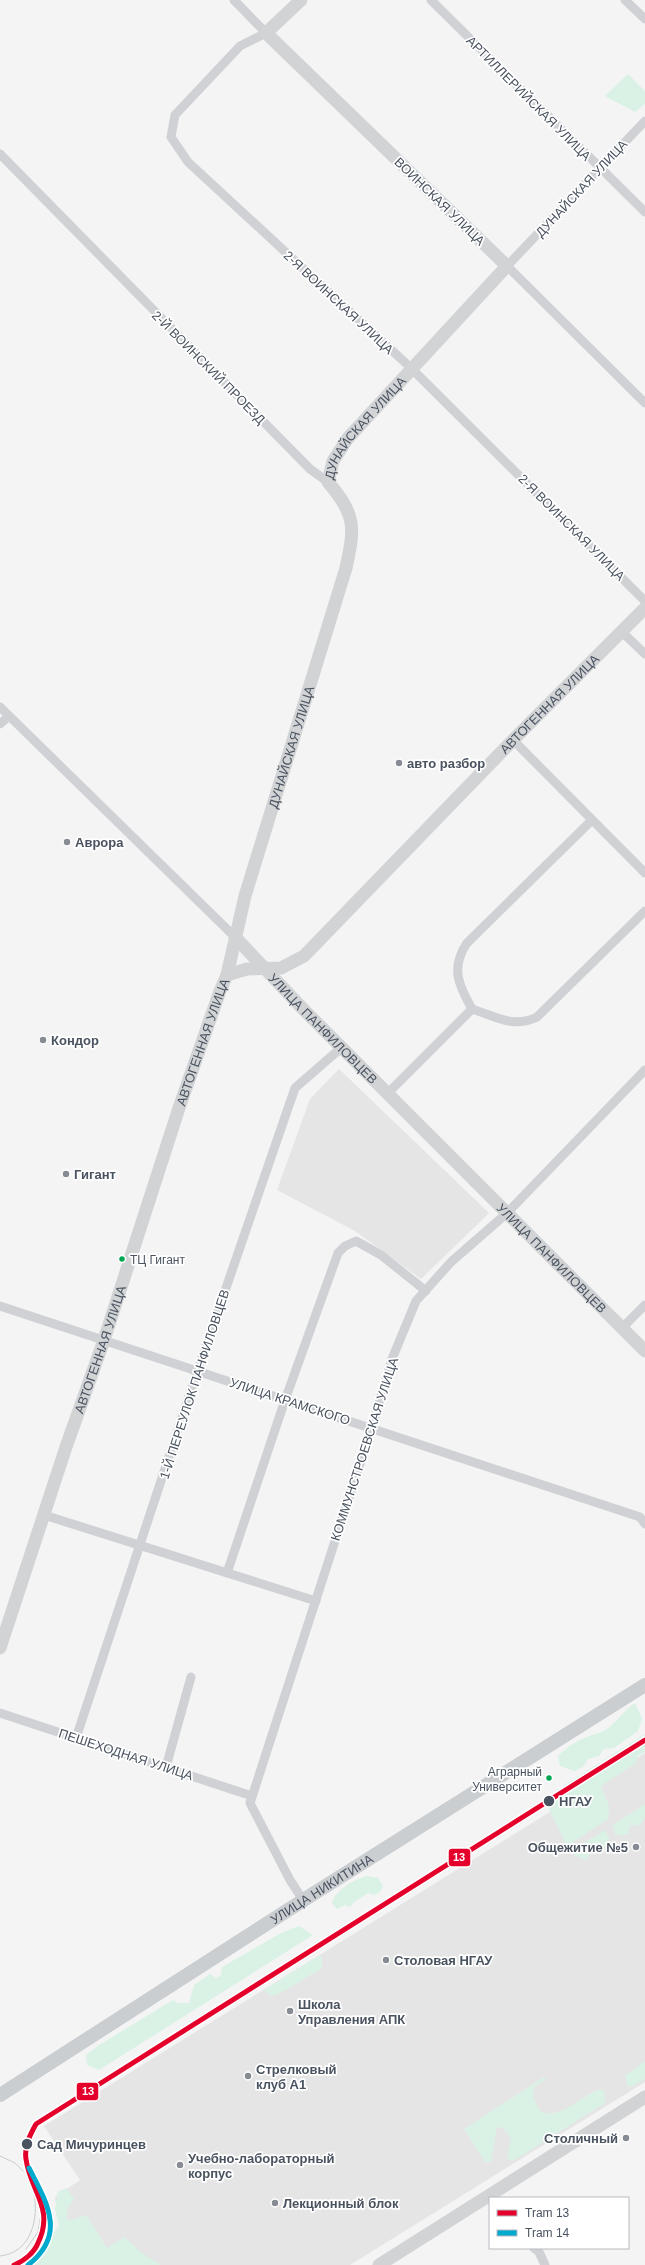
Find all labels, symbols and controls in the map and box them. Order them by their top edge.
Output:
street label: АРТИЛЛЕРИЙСКАЯ УЛИЦА [463,33,594,164]
street label: ДУНАЙСКАЯ УЛИЦА [532,136,630,240]
street label: ВОИНСКАЯ УЛИЦА [391,154,488,249]
street label: 2-Я ВОИНСКАЯ УЛИЦА [281,248,397,357]
street label: 2-Й ВОИНСКИЙ ПРОЕЗД [149,308,268,427]
street label: ДУНАЙСКАЯ УЛИЦА [322,373,409,481]
street label: 2-Я ВОИНСКАЯ УЛИЦА [515,471,628,584]
street label: АВТОГЕННАЯ УЛИЦА [497,651,603,757]
street label: ДУНАЙСКАЯ УЛИЦА [265,684,317,810]
place label: авто разбор [407,756,485,771]
marker: авто разбор [394,758,404,768]
place label: Аврора [75,835,124,850]
marker: Аврора [62,837,72,847]
street label: УЛИЦА ПАНФИЛОВЦЕВ [265,971,380,1087]
street label: АВТОГЕННАЯ УЛИЦА [173,976,233,1108]
place label: Кондор [51,1033,99,1048]
marker: Кондор [38,1035,48,1045]
place label: Гигант [74,1167,116,1182]
marker: Гигант [61,1169,71,1179]
street label: УЛИЦА ПАНФИЛОВЦЕВ [494,1200,609,1316]
place label: ТЦ Гигант [130,1253,185,1267]
marker: ТЦ Гигант [117,1254,127,1264]
street label: АВТОГЕННАЯ УЛИЦА [72,1283,129,1415]
street label: 1-Й ПЕРЕУЛОК ПАНФИЛОВЦЕВ [157,1287,232,1481]
street label: КОММУНСТРОЕВСКАЯ УЛИЦА [328,1355,401,1543]
street label: УЛИЦА КРАМСКОГО [228,1375,352,1428]
street label: ПЕШЕХОДНАЯ УЛИЦА [57,1726,195,1783]
place label: Аграрный Университет [472,1765,542,1794]
marker: Аграрный Университет [544,1773,554,1783]
marker: НГАУ [542,1794,556,1808]
place label: НГАУ [559,1794,593,1809]
place label: Общежитие №5 [528,1840,628,1855]
marker: Общежитие №5 [631,1842,641,1852]
line badge: 13 [448,1848,471,1867]
street label: УЛИЦА НИКИТИНА [268,1851,376,1927]
text: 13 [453,1851,465,1863]
place label: Столовая НГАУ [394,1953,493,1968]
marker: Столовая НГАУ [381,1955,391,1965]
place label: Школа Управления АПК [298,1997,405,2027]
marker: Школа Управления АПК [285,2006,295,2016]
place label: Стрелковый клуб А1 [256,2062,337,2092]
marker: Стрелковый клуб А1 [243,2071,253,2081]
line badge: 13 [76,2082,99,2101]
text: 13 [82,2085,94,2097]
place label: Столичный [544,2131,618,2146]
marker: Столичный [621,2133,631,2143]
marker: Сад Мичуринцев [20,2137,34,2151]
place label: Сад Мичуринцев [37,2137,146,2152]
place label: Учебно-лабораторный корпус [188,2151,335,2181]
marker: Учебно-лабораторный корпус [175,2160,185,2170]
place label: Лекционный блок [283,2196,399,2211]
legend [489,2197,629,2249]
marker: Лекционный блок [270,2198,280,2208]
text: Tram 13 [525,2206,570,2220]
text: Tram 14 [525,2226,570,2240]

